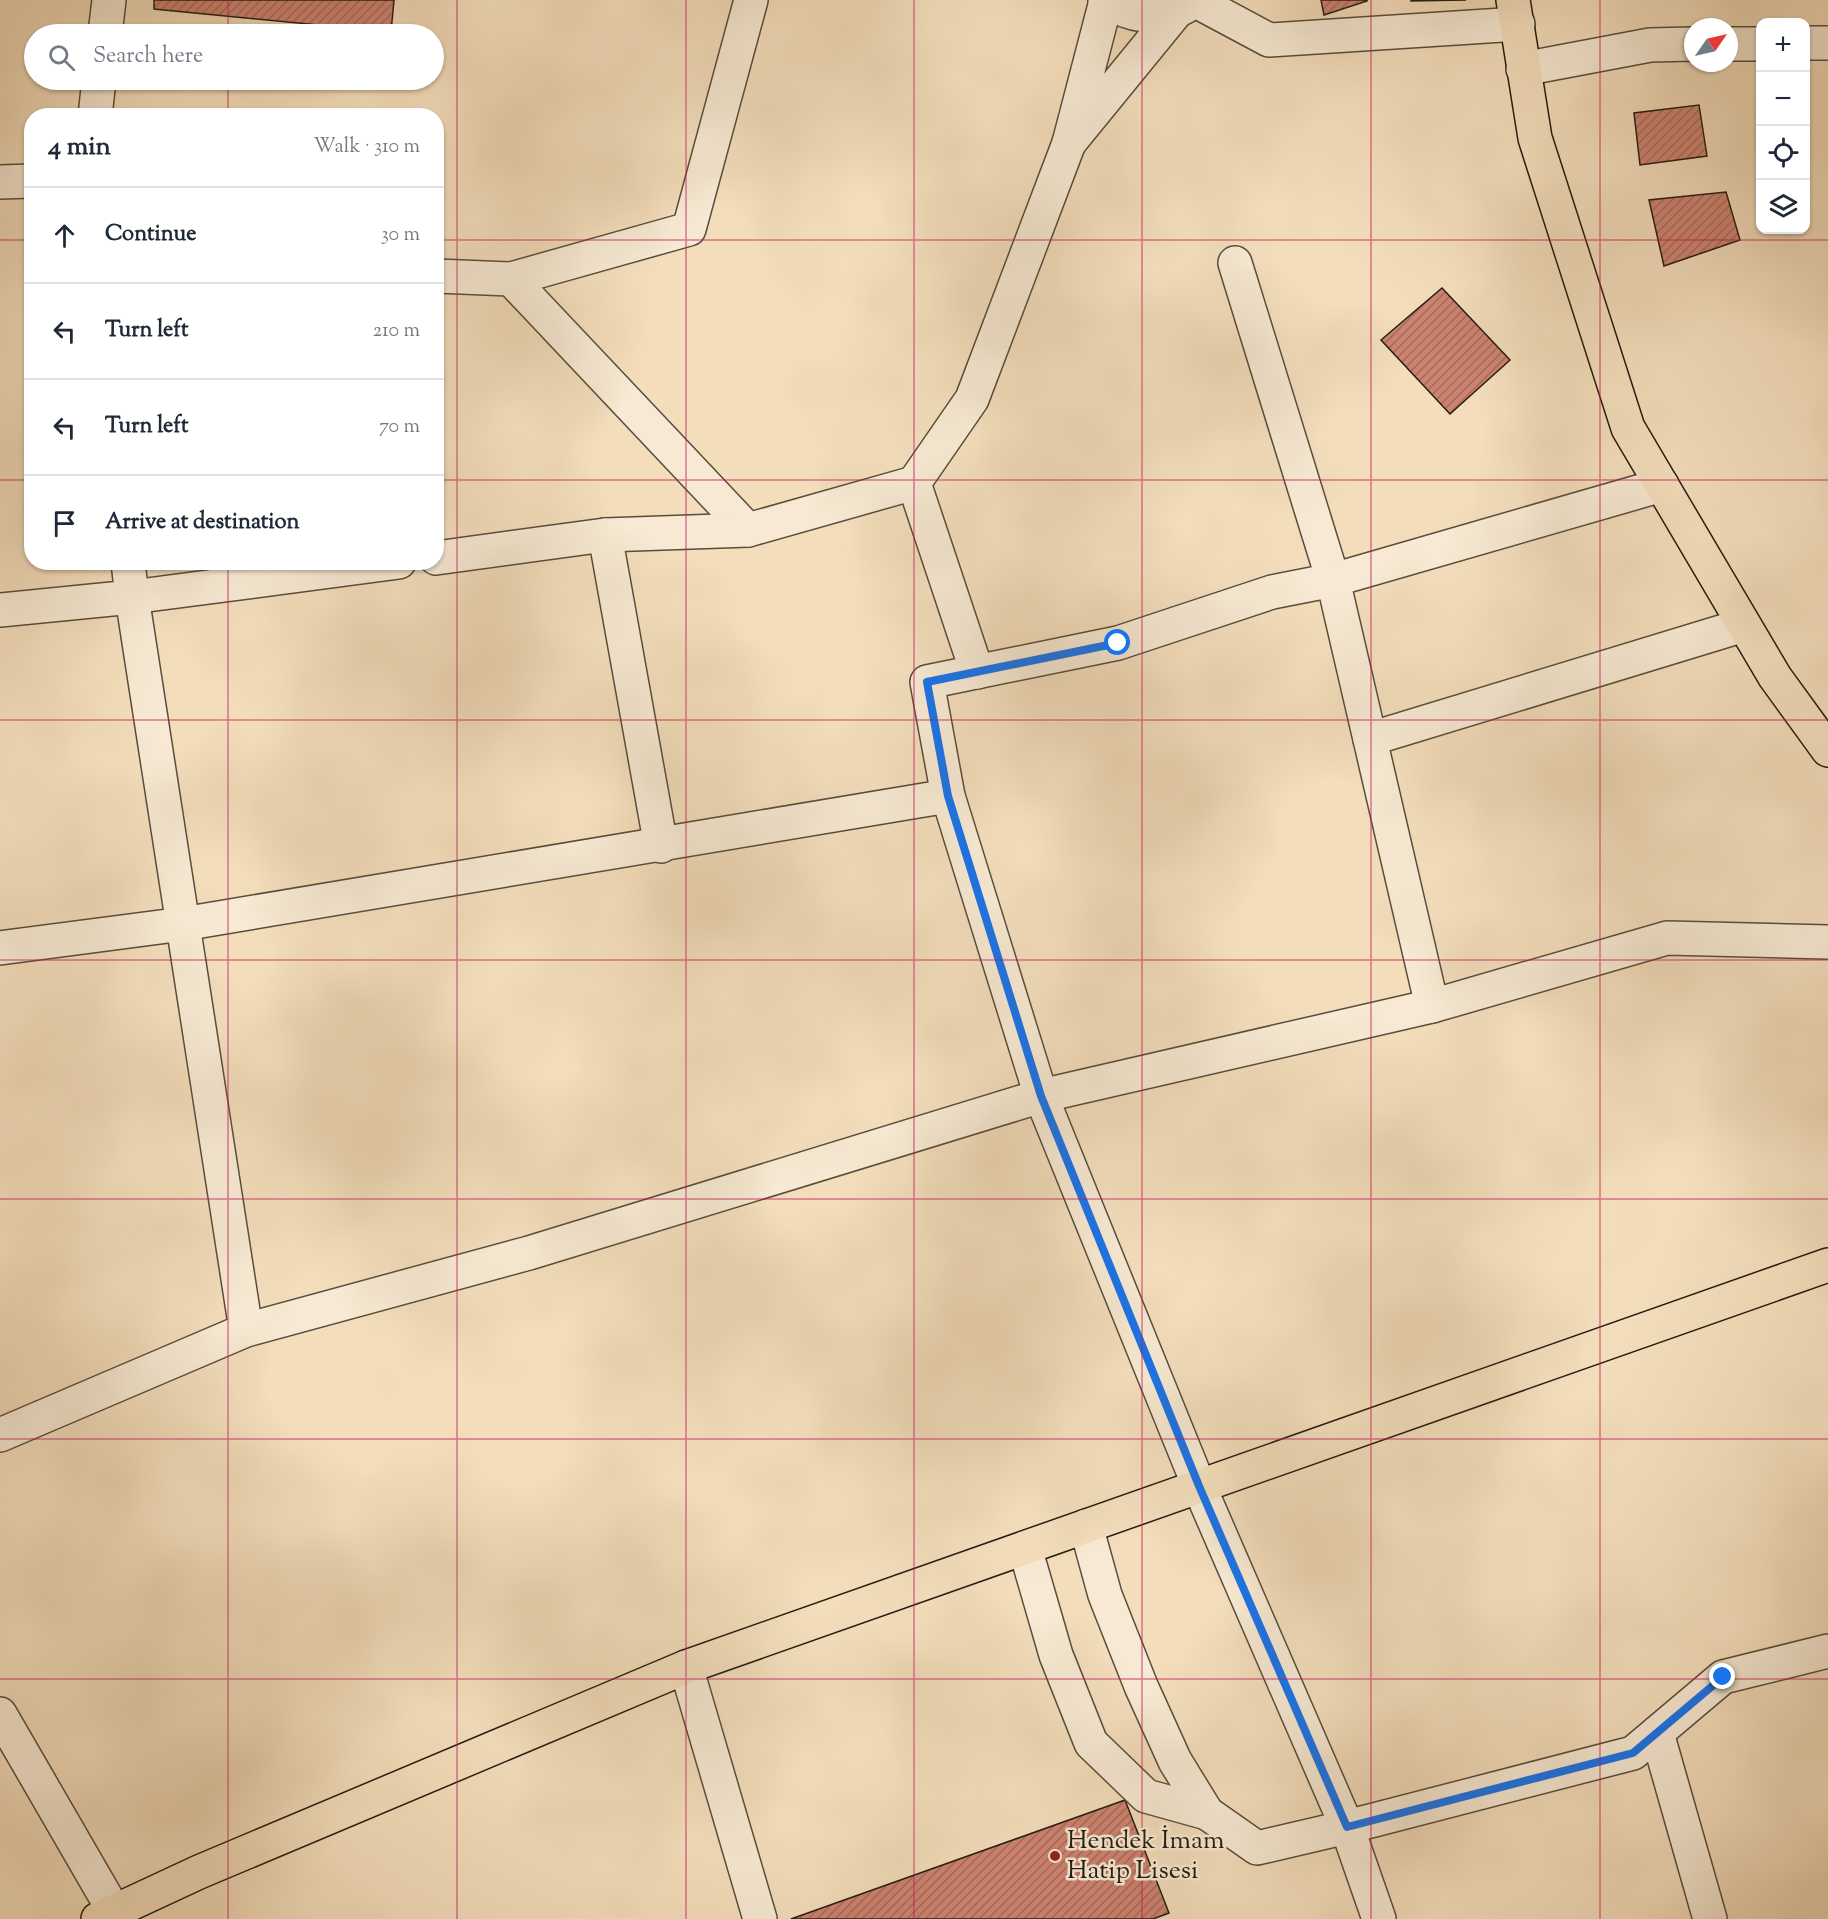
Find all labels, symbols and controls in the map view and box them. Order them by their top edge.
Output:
north arrow [1684,18,1738,72]
map controls [1756,18,1810,234]
button: + [1756,18,1810,72]
search box [24,24,444,90]
icon: search [45,41,78,74]
text: Search here [93,41,203,73]
button: − [1756,72,1810,126]
button: locate [1756,126,1810,180]
text: 4 min [48,129,111,166]
text: Walk · 310 m [313,133,420,162]
button: layers [1756,180,1810,234]
icon: ahead [48,219,81,252]
text: Continue [105,219,196,251]
text: 30 m [381,221,420,250]
icon: left [48,315,81,348]
text: Turn left [105,315,188,347]
text: 210 m [373,317,420,346]
icon: left [48,411,81,444]
text: Turn left [105,411,188,443]
text: 70 m [379,413,420,442]
icon: arrive [48,507,81,540]
text: Arrive at destination [105,507,300,539]
route start [1104,629,1130,655]
route end [1709,1663,1735,1689]
place label: Hendek İmam Hatip Lisesi [1067,1823,1224,1890]
marker: Hendek İmam Hatip Lisesi [1048,1849,1062,1863]

